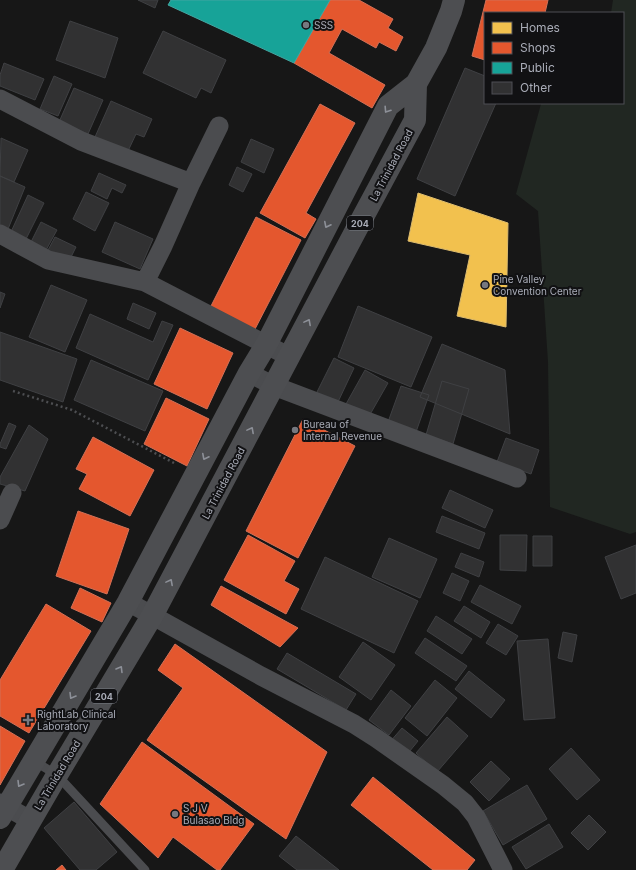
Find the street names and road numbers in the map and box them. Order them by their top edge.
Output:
street label: La Trinidad Road [367,127,415,203]
road number: 204 [347,216,373,230]
street label: La Trinidad Road [199,445,247,521]
road number: 204 [91,689,117,703]
street label: La Trinidad Road [31,738,83,812]

